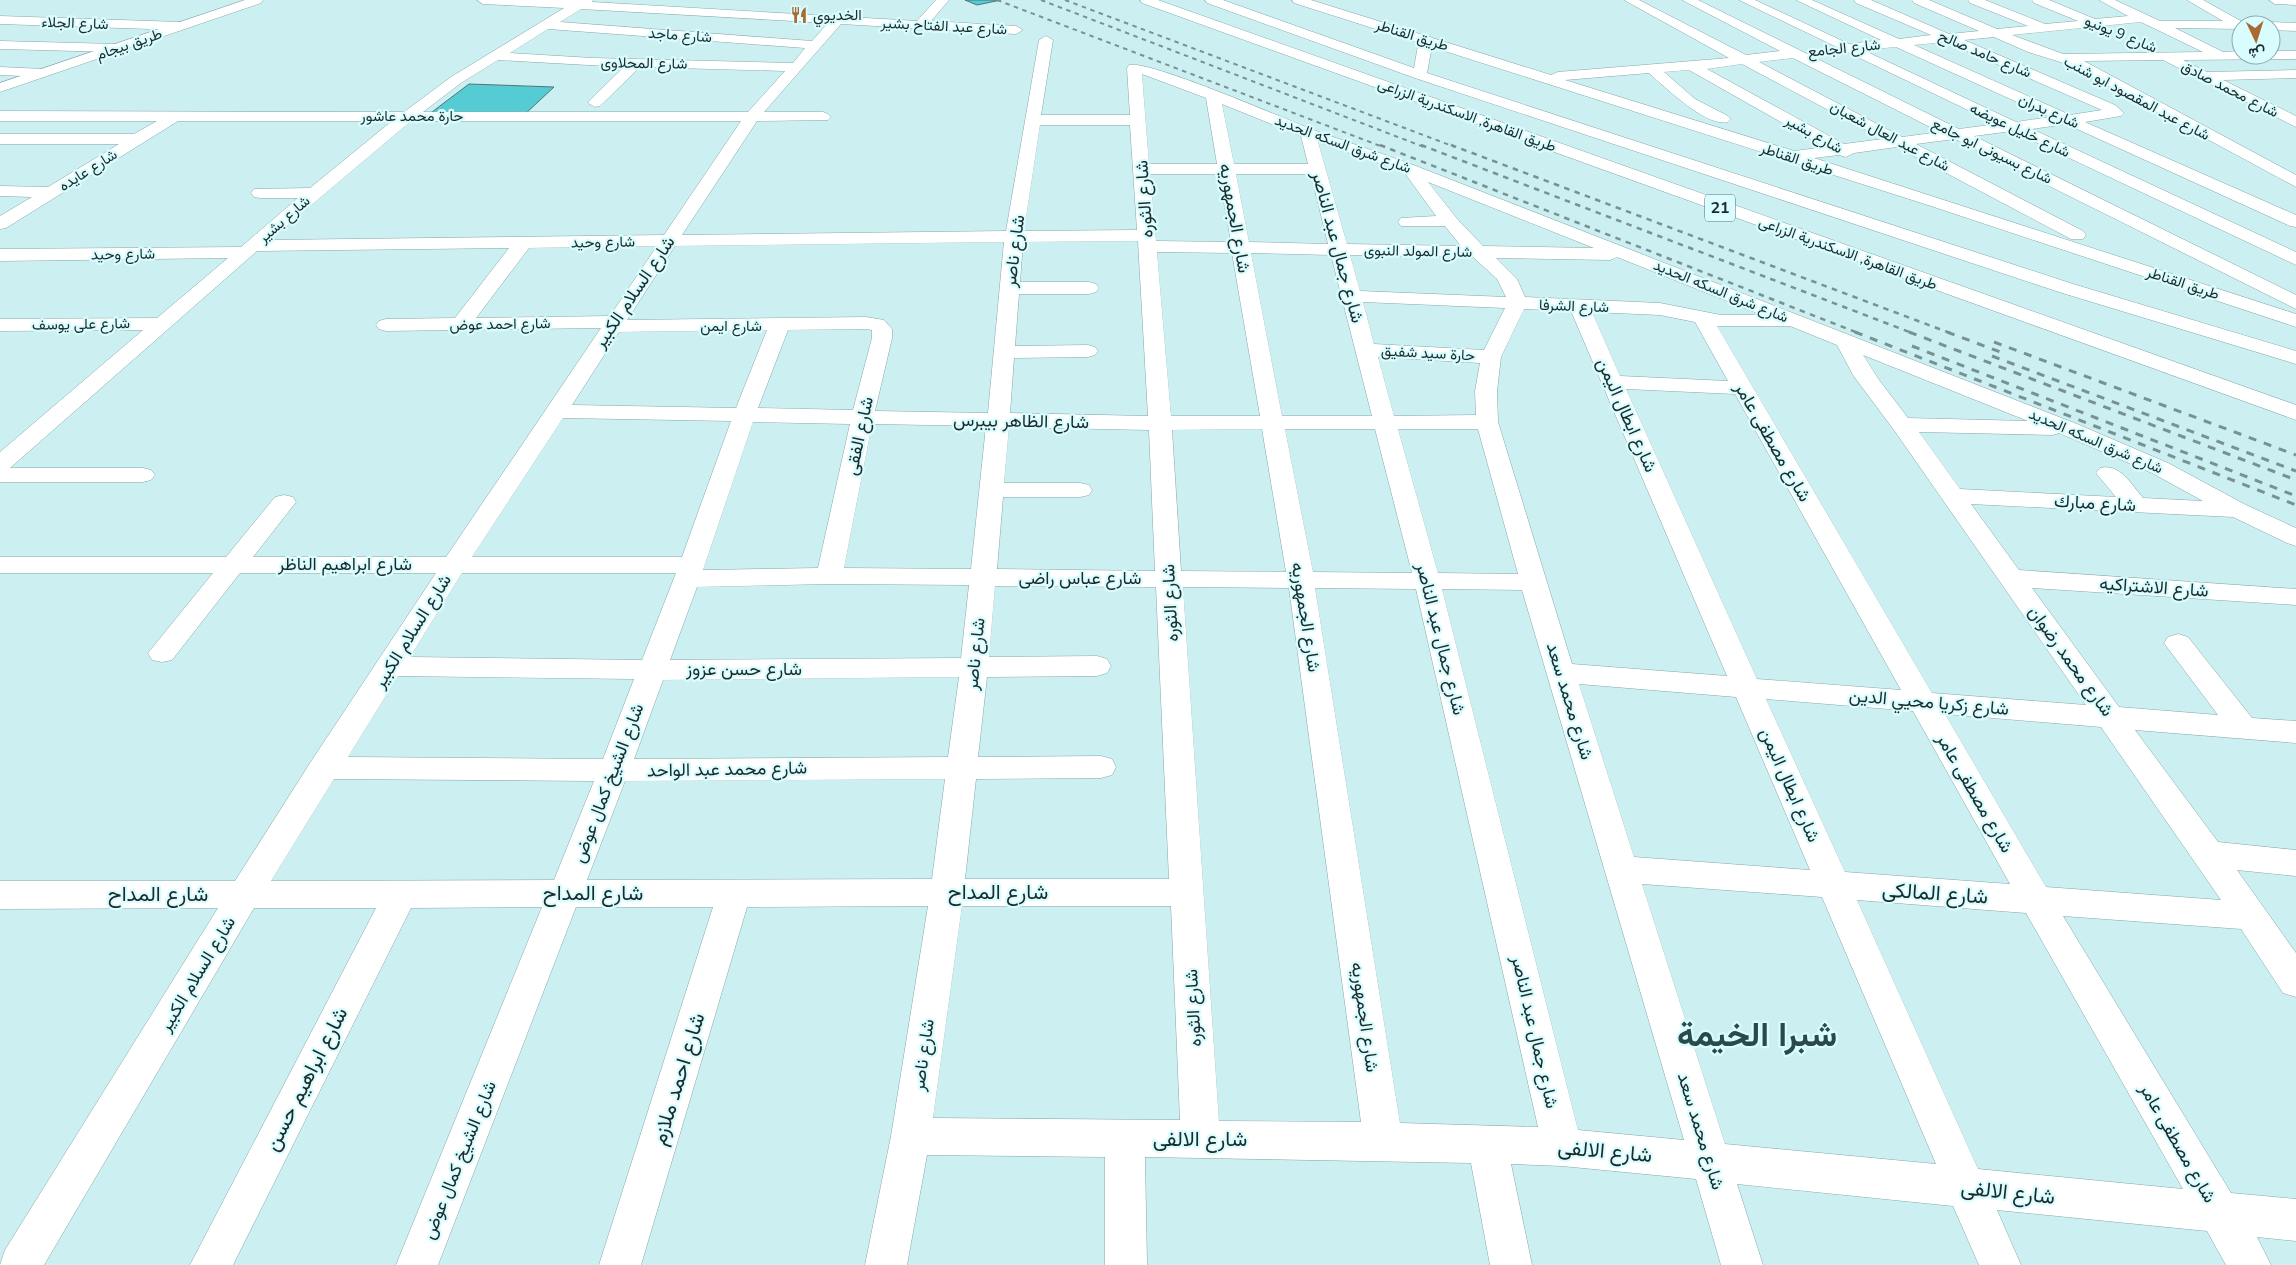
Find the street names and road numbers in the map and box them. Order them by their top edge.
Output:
street label: شارع 9 يونيو [2082,10,2160,59]
street label: شارع الجلاء [41,12,109,35]
street label: شارع عبد الفتاح بشير [879,13,1008,40]
street label: طريق القناطر [1372,14,1451,56]
street label: طريق بيجام [93,23,165,65]
street label: شارع ماجد [647,23,713,48]
street label: شارع حامد صالح [1935,25,2035,84]
street label: شارع الجامع [1807,34,1882,63]
street label: شارع عبد المقصود ابو شنب [2060,51,2214,146]
street label: شارع المحلاوى [600,52,688,75]
street label: شارع محمد صادق [2177,56,2282,123]
street label: طريق القاهرة, الاسكندرية الزراعى [1375,73,1559,157]
street label: شارع بدران [2015,89,2083,134]
street label: شارع عبد العال شعبان [1826,96,1953,177]
street label: شارع خليل عويضه [1966,98,2074,163]
street label: حارة محمد عاشور [360,106,463,126]
street label: شارع شرق السكه الحديد [1272,110,1414,179]
street label: شارع بشير [1780,110,1846,159]
street label: شارع بسيونى ابو جامع [1928,113,2056,190]
street label: طريق القناطر [1757,138,1836,180]
street label: شارع عايده [55,144,122,197]
street label: شارع الثوره [1129,159,1159,239]
street label: شارع الجمهوريه [1214,161,1256,275]
street label: شارع جمال عبد الناصر [1306,168,1370,325]
street label: شارع بشير [253,191,315,249]
road number: 21 [1705,194,1735,222]
street label: طريق القاهرة, الاسكندرية الزراعى [1756,211,1940,295]
street label: شارع ناصر [998,213,1030,290]
street label: شارع وحيد [571,231,635,254]
street label: شارع السلام الكبير [587,231,680,354]
street label: شارع المولد النبوى [1364,240,1473,263]
street label: شارع وحيد [91,243,155,266]
street label: شارع شرق السكه الحديد [1650,255,1792,328]
street label: طريق القناطر [2143,262,2222,304]
street label: شارع الشرفا [1539,295,1610,318]
street label: شارع على يوسف [32,313,130,336]
street label: شارع احمد عوض [449,313,551,336]
street label: شارع ايمن [700,316,762,337]
street label: حارة سيد شفيق [1380,341,1476,365]
street label: شارع ابطال اليمن [1591,354,1663,476]
street label: شارع مصطفى عامر [1729,377,1817,506]
street label: شارع الفقى [839,394,879,478]
street label: شارع شرق السكه الحديد [2025,404,2166,479]
street label: شارع الظاهر بيبرس [953,408,1089,434]
street label: شارع مبارك [2053,489,2137,517]
street label: شارع ابراهيم الناظر [277,552,412,576]
street label: شارع جمال عبد الناصر [1410,559,1472,718]
street label: شارع الجمهوريه [1285,560,1327,674]
street label: شارع الثوره [1156,564,1184,642]
street label: شارع عباس راضى [1019,566,1141,590]
street label: شارع السلام الكبير [367,569,457,694]
street label: شارع الاشتراكيه [2098,571,2210,603]
street label: شارع محمد رضوان [2023,601,2119,721]
street label: شارع ناصر [959,617,991,692]
street label: شارع محمد سعد [1541,640,1599,762]
street label: شارع حسن عزوز [685,657,802,681]
street label: شارع زكريا محيي الدين [1848,683,2010,724]
street label: شارع الشيخ كمال عوض [567,700,649,866]
street label: شارع ابطال اليمن [1754,724,1826,846]
street label: شارع مصطفى عامر [1931,728,2019,857]
street label: شارع محمد عبد الواحد [647,756,807,782]
street label: شارع المالكى [1881,875,1989,911]
street label: شارع المداح [948,878,1048,906]
street label: شارع المداح [543,879,643,907]
street label: شارع المداح [108,880,208,908]
street label: شارع السلام الكبير [153,912,241,1037]
street label: شارع جمال عبد الناصر [1506,952,1564,1111]
street label: شارع الجمهوريه [1345,960,1385,1074]
street label: شارع الثوره [1179,969,1207,1047]
street label: شارع ابراهيم حسن [258,1002,354,1156]
street label: شارع احمد ملازم [645,1009,711,1149]
street label: شارع ناصر [906,1017,940,1094]
street label: شارع محمد سعد [1672,1070,1730,1192]
street label: شارع الشيخ كمال عوض [416,1077,502,1243]
street label: شارع مصطفى عامر [2134,1078,2222,1207]
street label: شارع الالفى [1153,1125,1247,1153]
street label: شارع الالفى [1557,1133,1653,1169]
street label: شارع الالفى [1960,1173,2056,1211]

